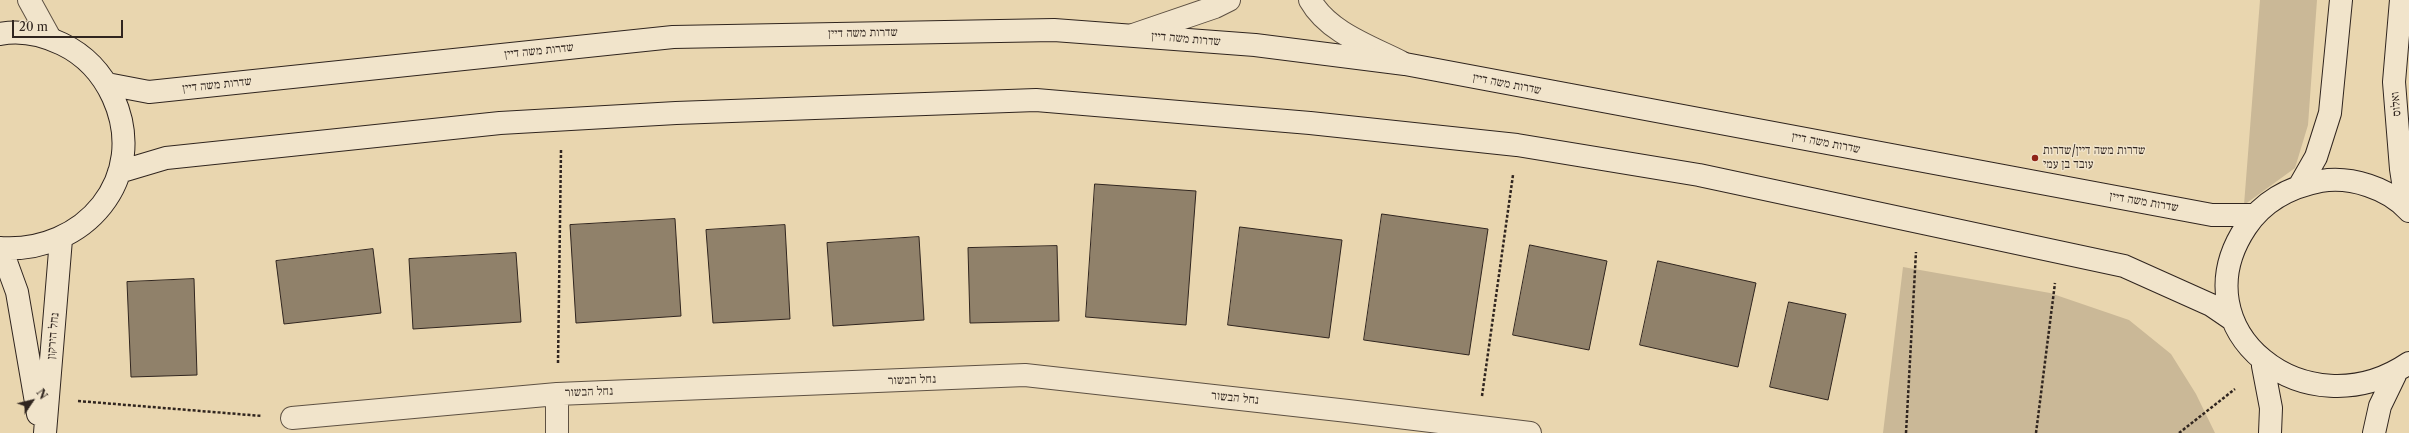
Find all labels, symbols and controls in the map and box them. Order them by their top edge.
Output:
scale bar [14,12,125,38]
text: 20 m [19,19,48,34]
street label: שדרות משה דיין [828,25,898,41]
street label: שדרות משה דיין [1151,29,1221,49]
street label: שדרות משה דיין [504,40,574,62]
street label: שדרות משה דיין [1471,70,1543,98]
street label: שדרות משה דיין [182,74,252,96]
street label: ואלוס [2388,91,2404,117]
street label: שדרות משה דיין [1790,129,1862,157]
place label: שדרות משה דיין/שדרות עובד בן עמי [2043,144,2145,172]
marker: שדרות משה דיין/שדרות עובד בן עמי [2030,153,2040,163]
street label: שדרות משה דיין [2108,189,2180,215]
street label: נחל הירקון [44,312,62,360]
street label: נחל הבשור [888,372,936,388]
north arrow [12,381,52,421]
street label: נחל הבשור [565,384,613,400]
text: N [33,386,50,402]
street label: נחל הבשור [1210,388,1260,408]

